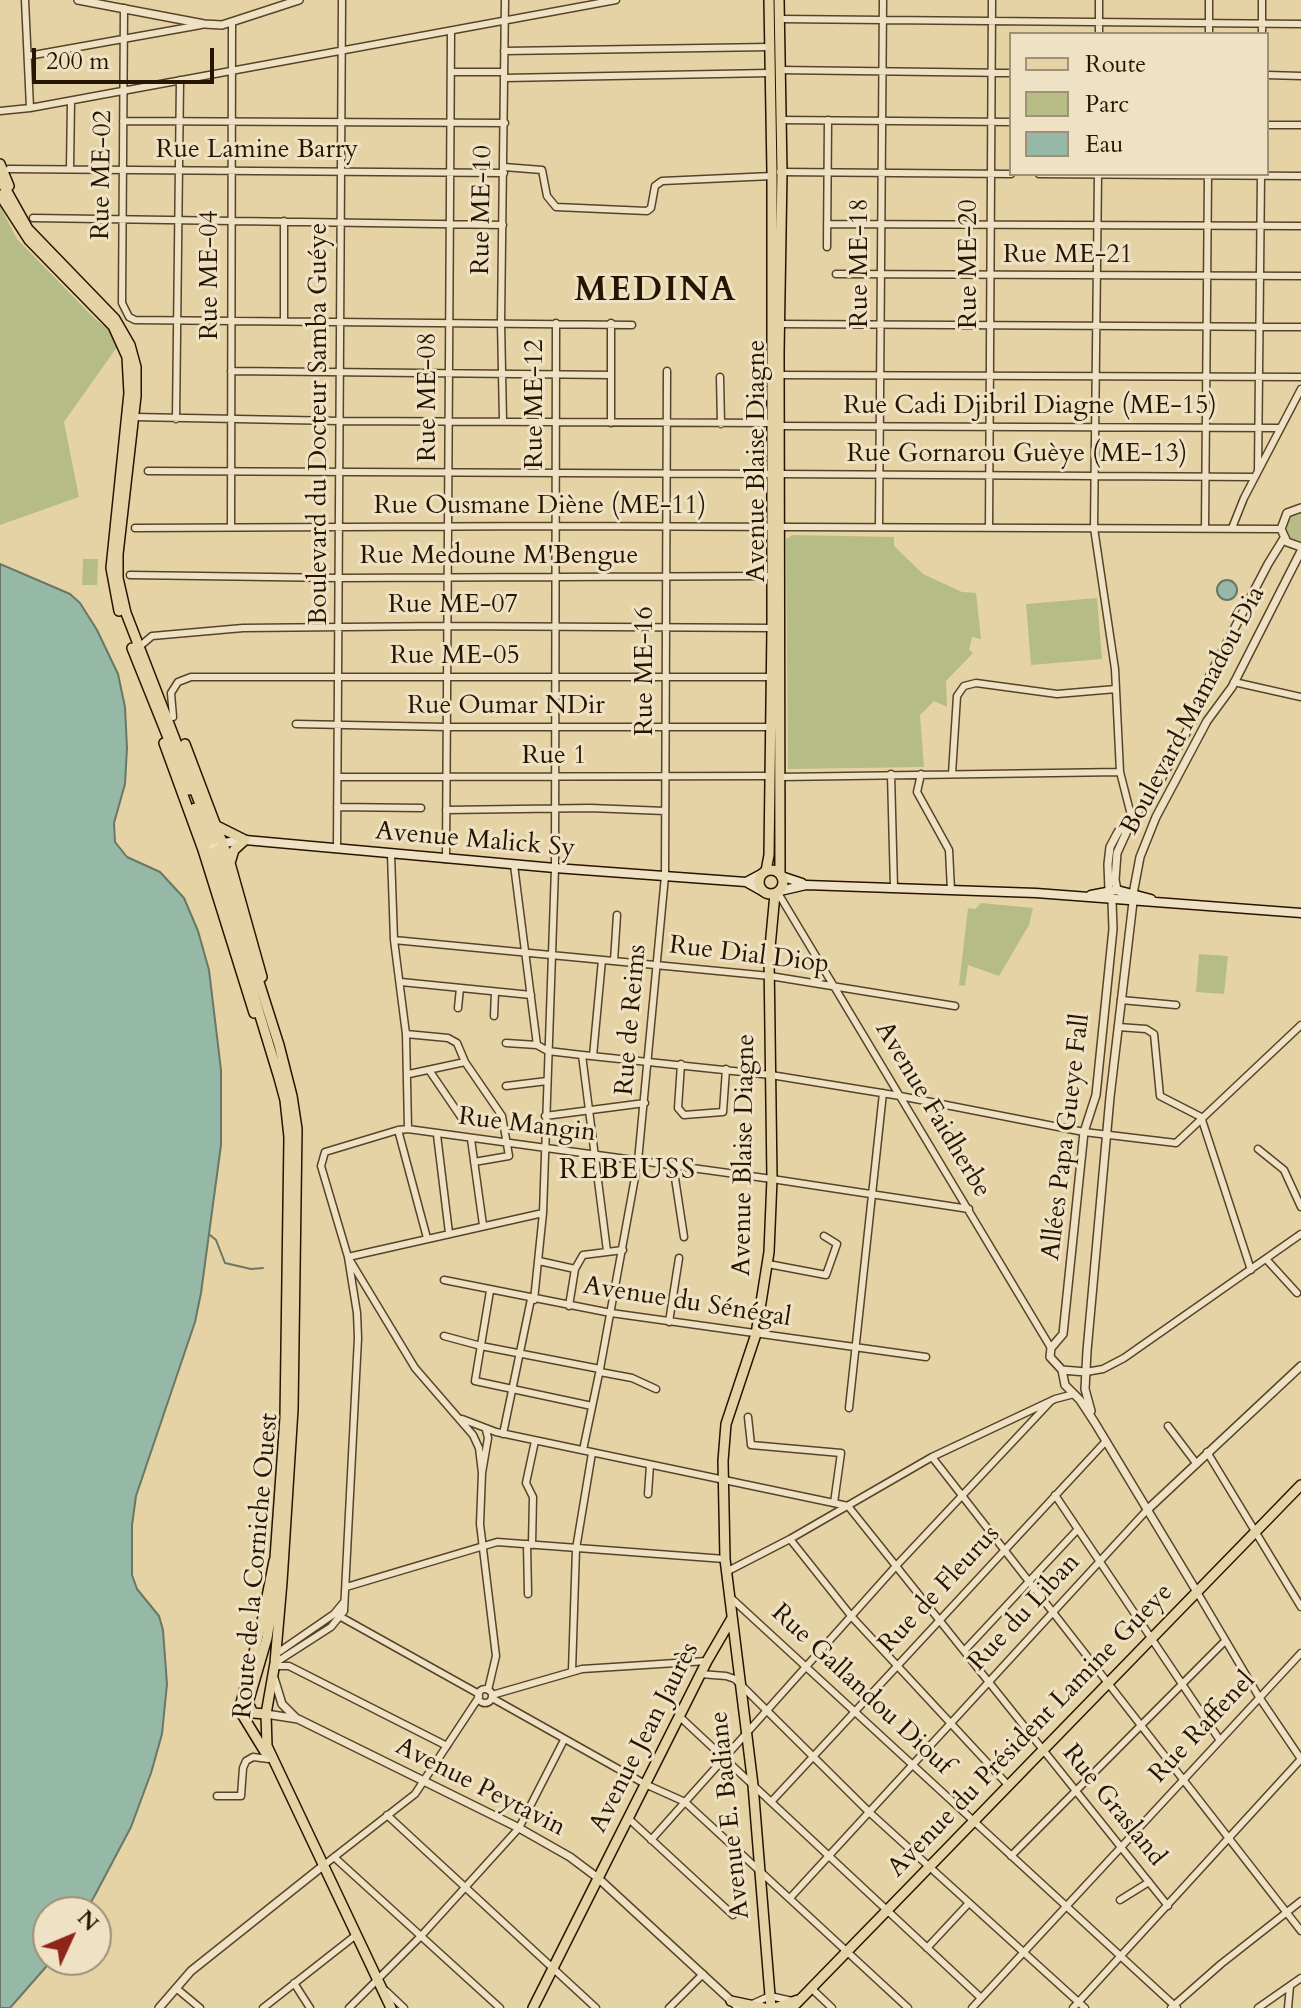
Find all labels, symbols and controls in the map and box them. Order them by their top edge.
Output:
scale bar [36,32,218,82]
legend [1009,32,1269,176]
text: 200 m [46,45,110,78]
text: Route [1085,48,1146,81]
text: Parc [1085,88,1129,121]
street label: Rue ME-02 [86,110,120,240]
text: Eau [1085,128,1123,161]
street label: Rue Lamine Barry [156,135,358,167]
street label: Rue ME-10 [466,145,500,275]
street label: Rue ME-18 [845,198,877,328]
street label: Rue ME-20 [954,199,986,329]
street label: Rue ME-04 [195,210,227,340]
street label: Boulevard du Docteur Samba Guéye [304,223,336,625]
street label: Rue ME-21 [1003,240,1133,272]
district label: MEDINA [574,272,738,312]
street label: Rue ME-08 [413,332,445,462]
street label: Rue ME-12 [520,339,552,469]
street label: Avenue Blaise Diagne [742,340,774,582]
street label: Rue Cadi Djibril Diagne (ME-15) [843,391,1217,423]
street label: Rue Gornarou Guèye (ME-13) [847,439,1187,471]
street label: Rue Ousmane Diène (ME-11) [374,491,706,523]
street label: Rue Medoune M'Bengue [360,541,638,573]
street label: Boulevard Mamadou Dia [1115,581,1273,841]
street label: Rue ME-07 [388,590,518,622]
street label: Rue ME-16 [630,606,662,736]
street label: Rue ME-05 [390,641,520,673]
street label: Rue Oumar NDir [407,691,605,723]
street label: Rue 1 [522,741,586,773]
street label: Avenue Malick Sy [374,817,576,865]
street label: Rue Dial Diop [667,931,831,981]
street label: Rue de Reims [610,943,654,1097]
street label: Allées Papa Gueye Fall [1036,1012,1098,1262]
street label: Avenue Faidherbe [867,1016,997,1204]
street label: Avenue Blaise Diagne [727,1034,763,1276]
street label: Rue Mangin [456,1102,598,1150]
district label: REBEUSS [559,1155,697,1189]
street label: Avenue du Sénégal [581,1271,793,1335]
street label: Route de la Corniche Ouest [228,1412,286,1720]
street label: Rue de Fleurus [873,1520,1007,1660]
street label: Rue du Liban [963,1548,1087,1678]
street label: Avenue du Président Lamine Gueye [882,1577,1180,1885]
street label: Rue Gallandou Diouf [764,1598,958,1782]
street label: Avenue Jean Jaurès [584,1638,706,1838]
street label: Rue Raffenel [1144,1666,1262,1790]
street label: Avenue E. Badiane [705,1710,757,1920]
street label: Avenue Peytavin [390,1732,570,1844]
street label: Rue Grasland [1054,1739,1172,1873]
north arrow [32,1896,112,1976]
text: N [70,1903,105,1938]

